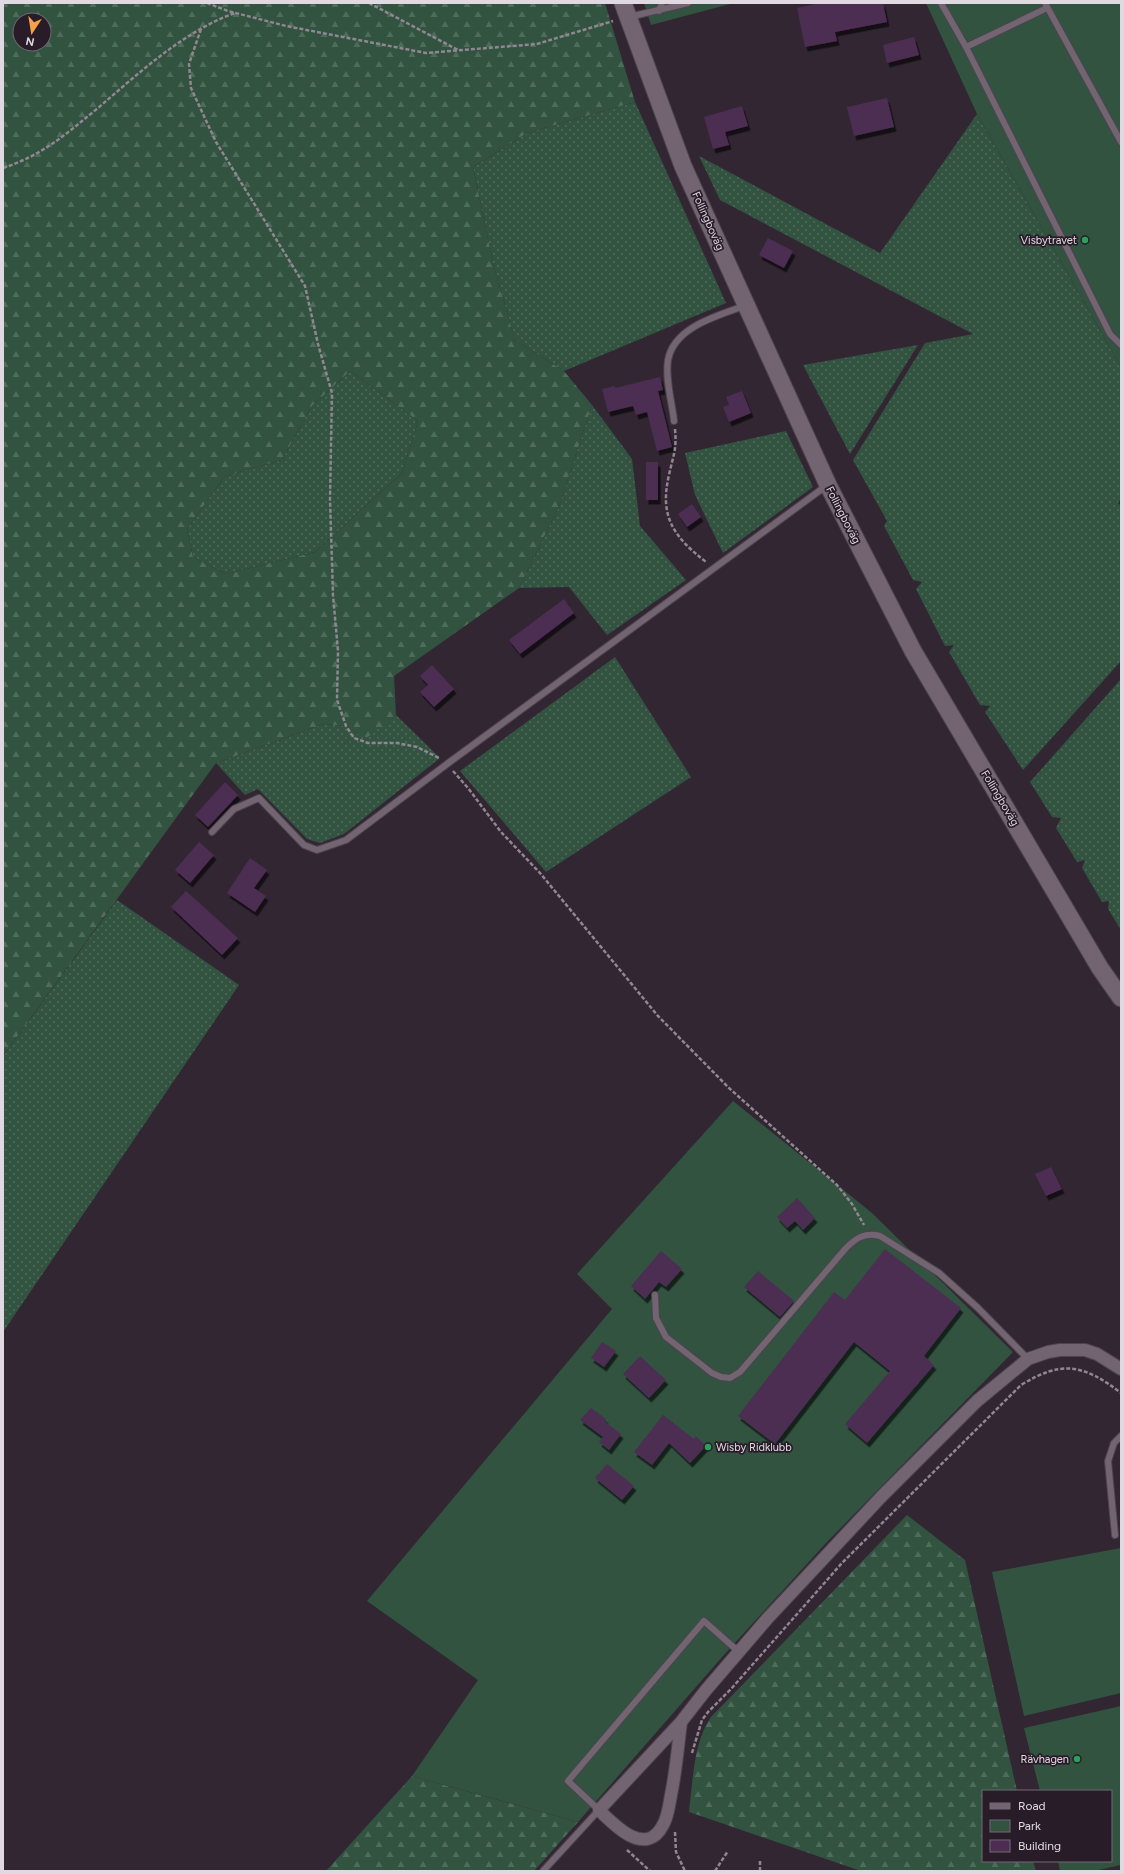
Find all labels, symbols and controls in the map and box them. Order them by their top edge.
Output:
north arrow [12,12,52,52]
text: N [25,34,36,49]
street label: Follingboväg [689,190,727,252]
place label: Visbytravet [1020,234,1077,247]
marker: Visbytravet [1080,235,1090,245]
street label: Follingboväg [823,484,863,546]
street label: Follingboväg [978,768,1022,828]
place label: Wisby Ridklubb [716,1441,792,1454]
marker: Wisby Ridklubb [703,1442,713,1452]
place label: Rävhagen [1021,1753,1069,1766]
marker: Rävhagen [1072,1754,1082,1764]
legend [982,1790,1112,1862]
text: Road [1018,1799,1046,1813]
text: Park [1018,1819,1041,1833]
text: Building [1018,1839,1061,1853]

